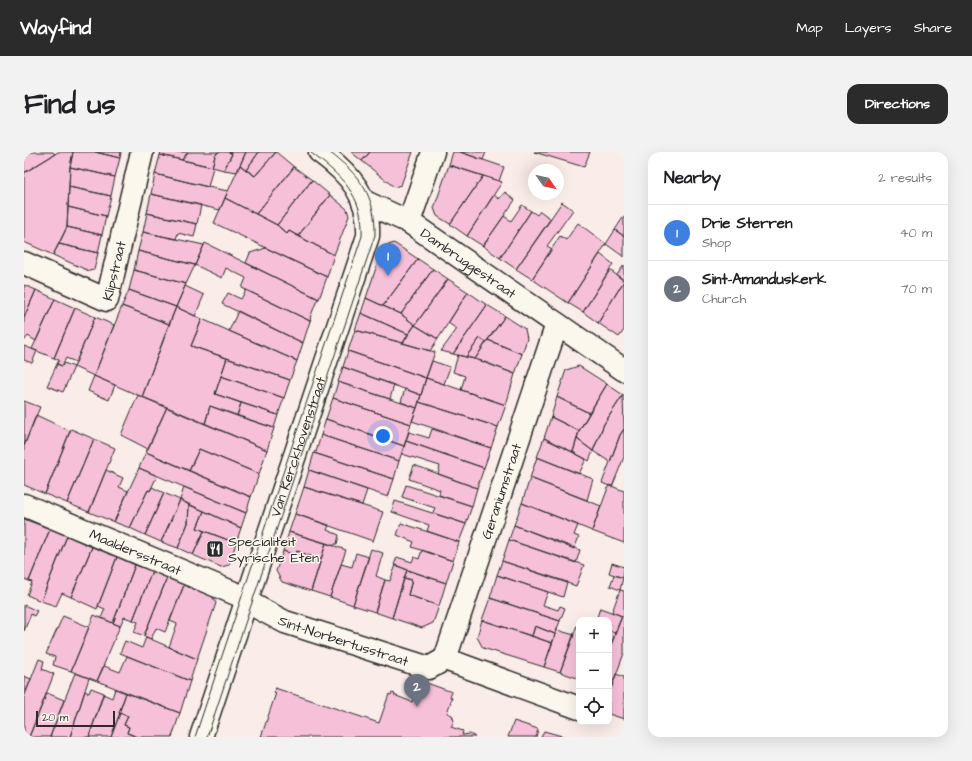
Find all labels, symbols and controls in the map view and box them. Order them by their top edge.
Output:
text: Wayfind [20,15,91,42]
text: Map [796,18,823,38]
text: Layers [845,18,892,38]
text: Share [914,18,952,38]
button: Directions [847,84,948,124]
text: Find us [24,85,115,124]
north arrow [528,164,564,200]
text: Nearby [664,166,721,190]
text: 2 results [878,169,932,187]
text: Drie Sterren [702,213,792,234]
street label: Dambruggestraat [416,224,520,304]
text: 1 [676,224,678,242]
text: 40 m [900,224,932,242]
text: Shop [702,234,731,252]
street label: Klipstraat [98,239,132,303]
pin: 1 [375,243,401,276]
text: Sint-Amanduskerk [702,269,826,290]
text: 2 [673,280,681,298]
text: 70 m [900,280,932,298]
text: Church [702,290,746,308]
street label: Van Kerckhovenstraat [266,374,332,520]
your location [373,426,393,446]
street label: Geraniumstraat [477,441,527,542]
street label: Maaldersstraat [86,525,185,581]
place label: Specialiteit Syrische Eten [228,532,319,568]
restaurant icon: Specialiteit Syrische Eten [205,539,225,559]
street label: Sint-Norbertusstraat [274,611,411,672]
map controls [576,617,612,725]
button: + [576,617,612,653]
button: − [576,653,612,689]
pin: 2 [404,674,430,707]
button: locate [576,689,612,725]
scale bar [36,709,115,728]
text: 20 m [42,710,68,725]

